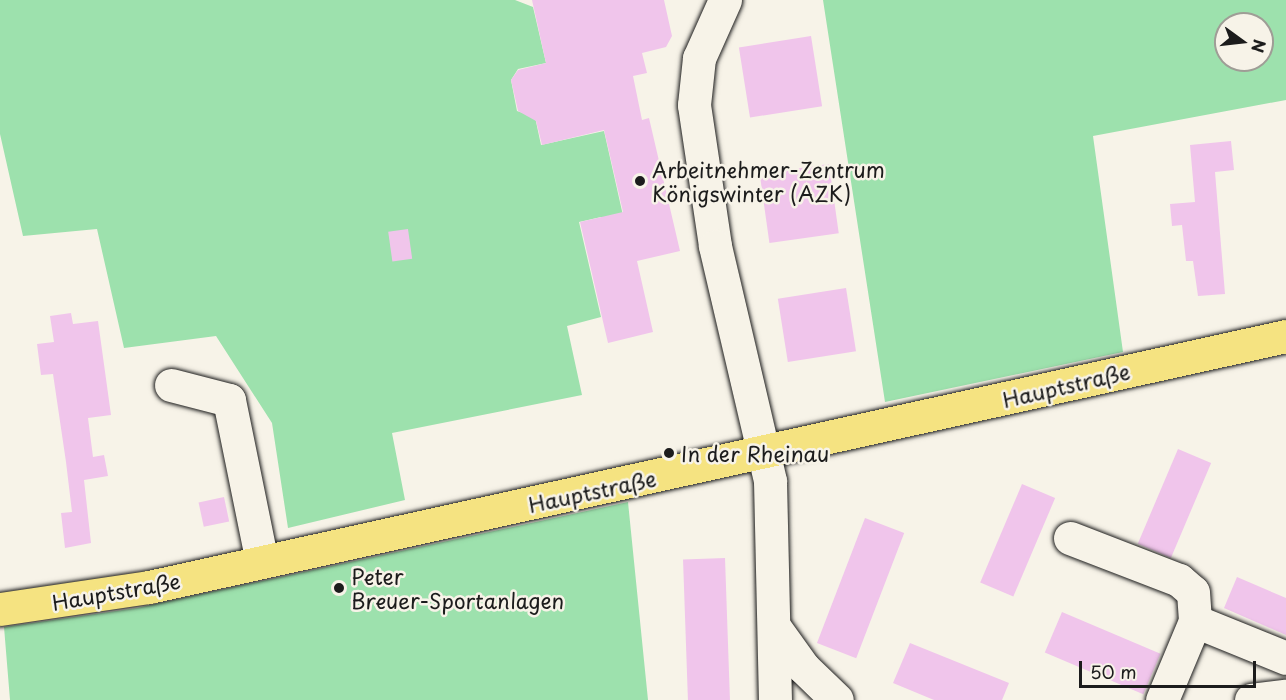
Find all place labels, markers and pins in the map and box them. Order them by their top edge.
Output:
place label: Arbeitnehmer-Zentrum Königswinter (AZK) [652,156,885,206]
marker: Arbeitnehmer-Zentrum Königswinter (AZK) [633,174,647,188]
place label: In der Rheinau [681,440,829,466]
marker: In der Rheinau [662,446,676,460]
place label: Peter Breuer-Sportanlagen [351,563,564,613]
marker: Peter Breuer-Sportanlagen [332,581,346,595]

